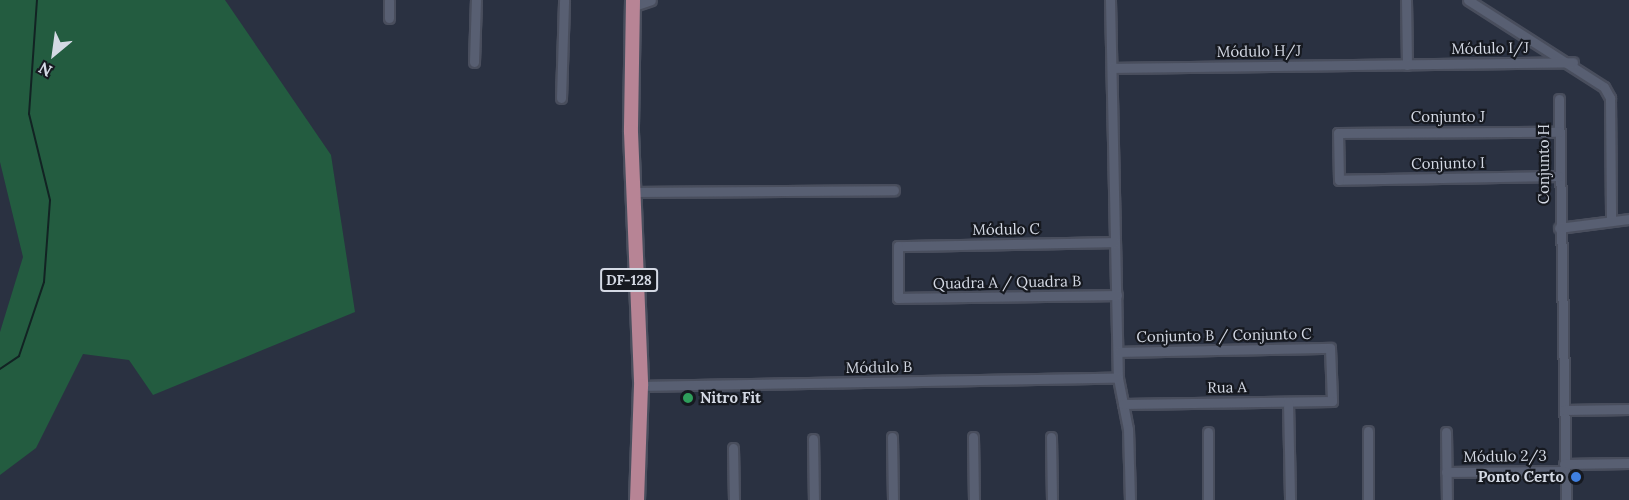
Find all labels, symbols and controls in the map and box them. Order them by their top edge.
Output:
north arrow [24,24,84,84]
street label: Módulo I/J [1451,38,1529,58]
street label: Módulo H/J [1217,41,1301,61]
text: N [35,58,56,81]
street label: Conjunto J [1411,108,1485,126]
street label: Conjunto H [1535,124,1553,204]
street label: Conjunto I [1411,153,1485,173]
street label: Módulo C [972,219,1040,239]
road number: DF-128 [599,269,659,291]
street label: Quadra A / Quadra B [933,272,1081,292]
street label: Conjunto B / Conjunto C [1136,324,1312,346]
street label: Módulo B [846,357,912,377]
street label: Rua A [1207,378,1247,396]
place label: Nitro Fit [700,389,761,407]
marker: Nitro Fit [681,391,695,405]
street label: Módulo 2/3 [1463,446,1547,466]
place label: Ponto Certo [1478,468,1564,486]
marker: Ponto Certo [1569,470,1583,484]

